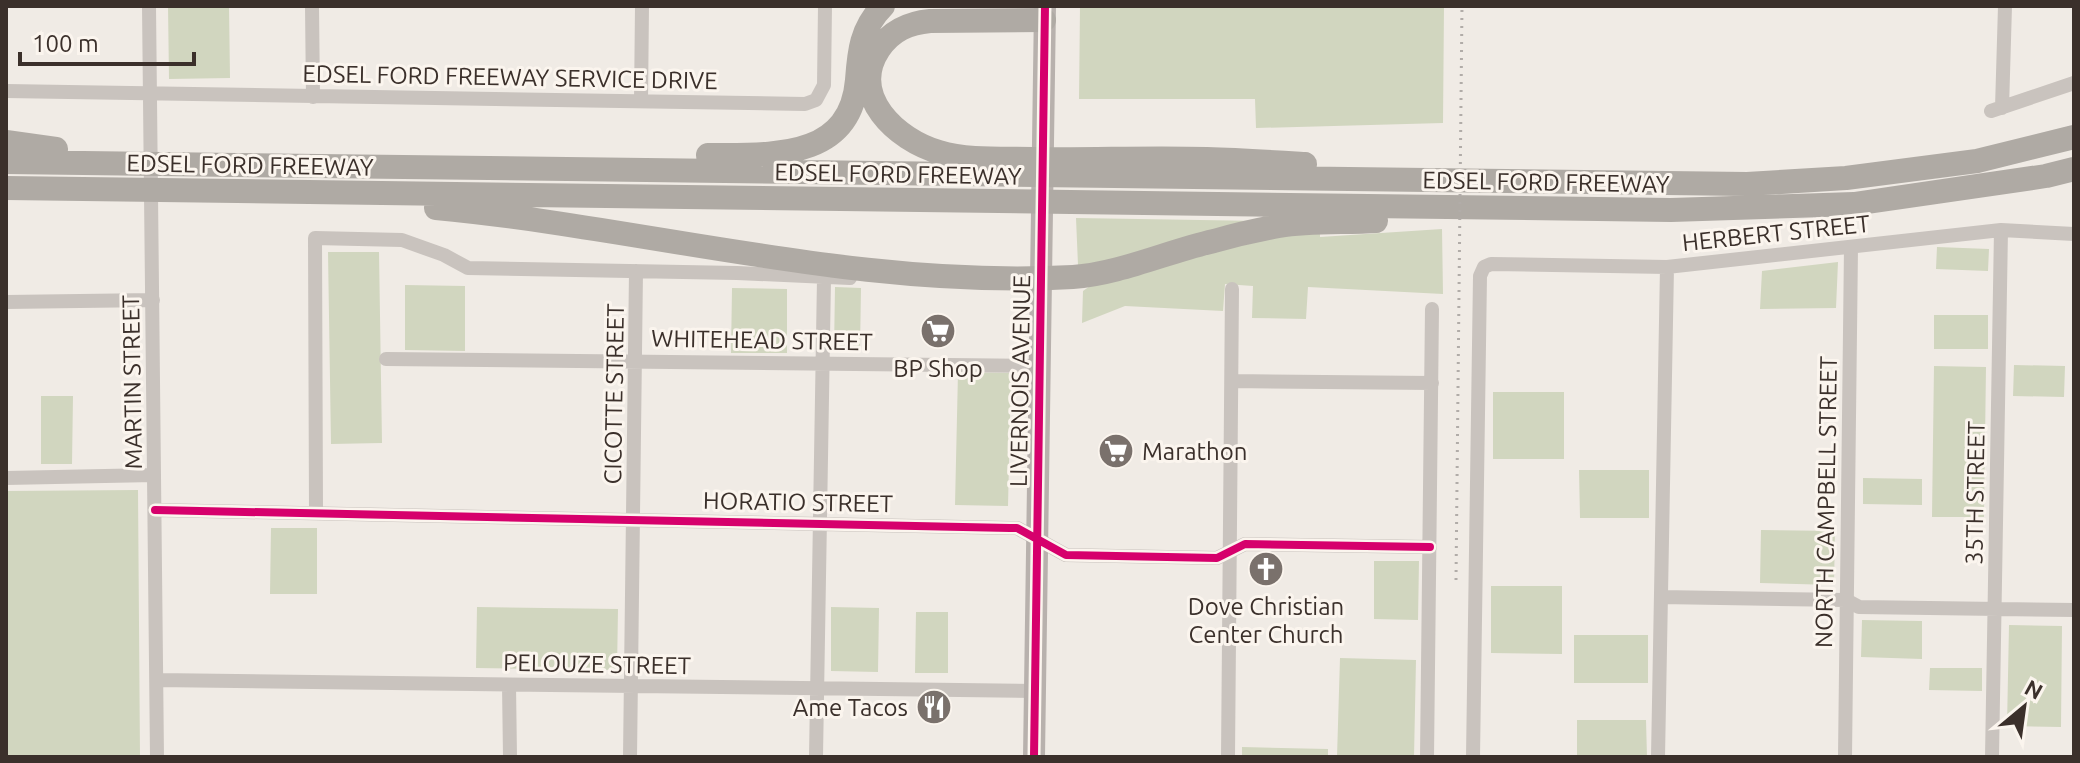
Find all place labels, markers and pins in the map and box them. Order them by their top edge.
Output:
supermarket icon: BP Shop [919,312,957,350]
place label: BP Shop [893,355,983,382]
supermarket icon: Marathon [1097,432,1135,470]
place label: Marathon [1142,438,1247,465]
church icon: Dove Christian Center Church [1247,550,1285,588]
place label: Dove Christian Center Church [1188,593,1344,648]
restaurant icon: Ame Tacos [915,688,953,726]
place label: Ame Tacos [793,694,908,721]

